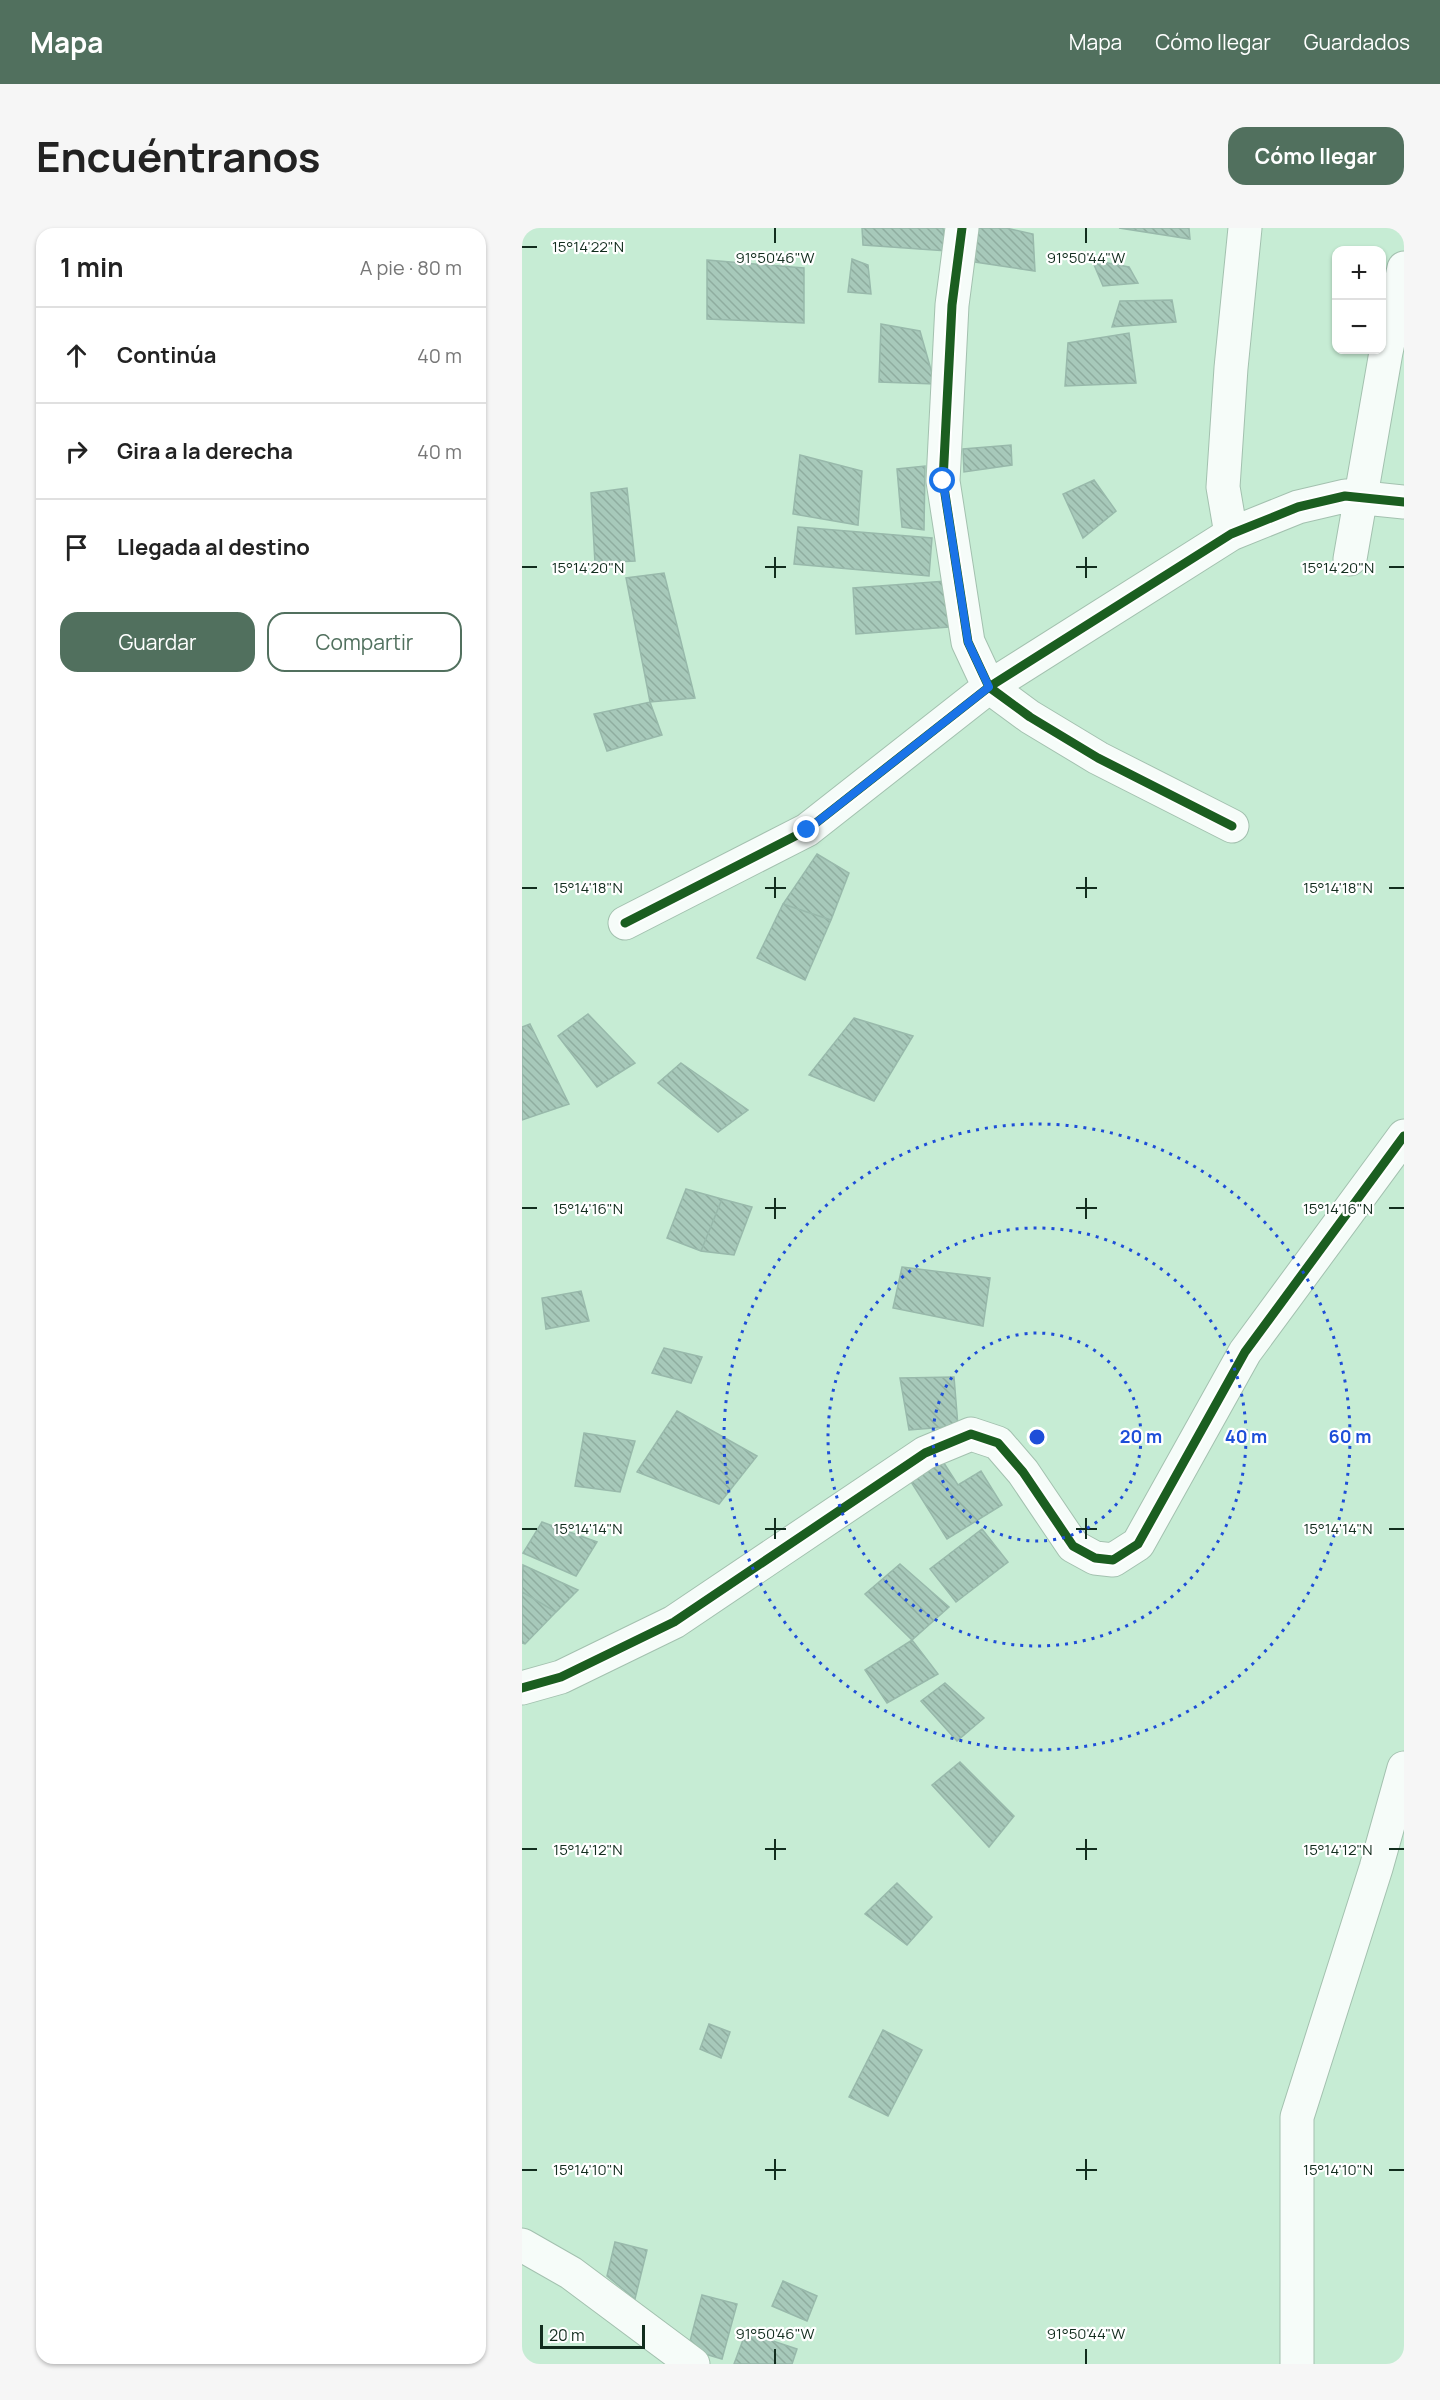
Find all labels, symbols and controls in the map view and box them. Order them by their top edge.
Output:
text: Mapa [30,23,103,61]
text: Mapa [1069,28,1122,56]
text: Cómo llegar [1155,28,1271,56]
text: Guardados [1304,28,1410,56]
text: Encuéntranos [36,127,321,185]
button: Cómo llegar [1228,127,1404,185]
text: 15°14'22"N [552,236,624,257]
map controls [1332,246,1386,354]
button: + [1332,246,1386,300]
text: 91°50'46"W [735,247,815,268]
text: 91°50'44"W [1047,247,1125,268]
text: 1 min [60,249,124,285]
text: A pie · 80 m [360,254,462,281]
button: − [1332,300,1386,354]
icon: ahead [60,339,93,372]
text: Continúa [117,340,217,370]
text: 40 m [417,342,462,369]
icon: right [60,435,93,468]
text: Gira a la derecha [117,436,293,466]
text: 40 m [417,438,462,465]
route start [929,467,955,493]
icon: arrive [60,531,93,564]
text: Llegada al destino [117,532,310,562]
text: 15°14'20"N [552,557,624,578]
text: 15°14'20"N [1302,557,1374,578]
button: Guardar [60,612,255,672]
button: Compartir [267,612,462,672]
route end [793,816,819,842]
text: 15°14'18"N [553,877,623,898]
text: 15°14'18"N [1303,877,1373,898]
text: 15°14'16"N [553,1198,623,1219]
text: 15°14'16"N [1303,1198,1373,1219]
text: 20 m [1120,1424,1162,1448]
text: 40 m [1225,1424,1267,1448]
text: 60 m [1329,1424,1371,1448]
centre of rings [1027,1427,1047,1447]
text: 15°14'14"N [553,1518,623,1539]
text: 15°14'14"N [1303,1518,1373,1539]
text: 15°14'12"N [553,1839,623,1860]
text: 15°14'12"N [1303,1839,1373,1860]
text: 15°14'10"N [553,2159,623,2180]
text: 15°14'10"N [1303,2159,1373,2180]
scale bar [540,2322,645,2350]
text: 91°50'46"W [735,2323,815,2344]
text: 91°50'44"W [1047,2323,1125,2344]
text: 20 m [549,2324,585,2346]

